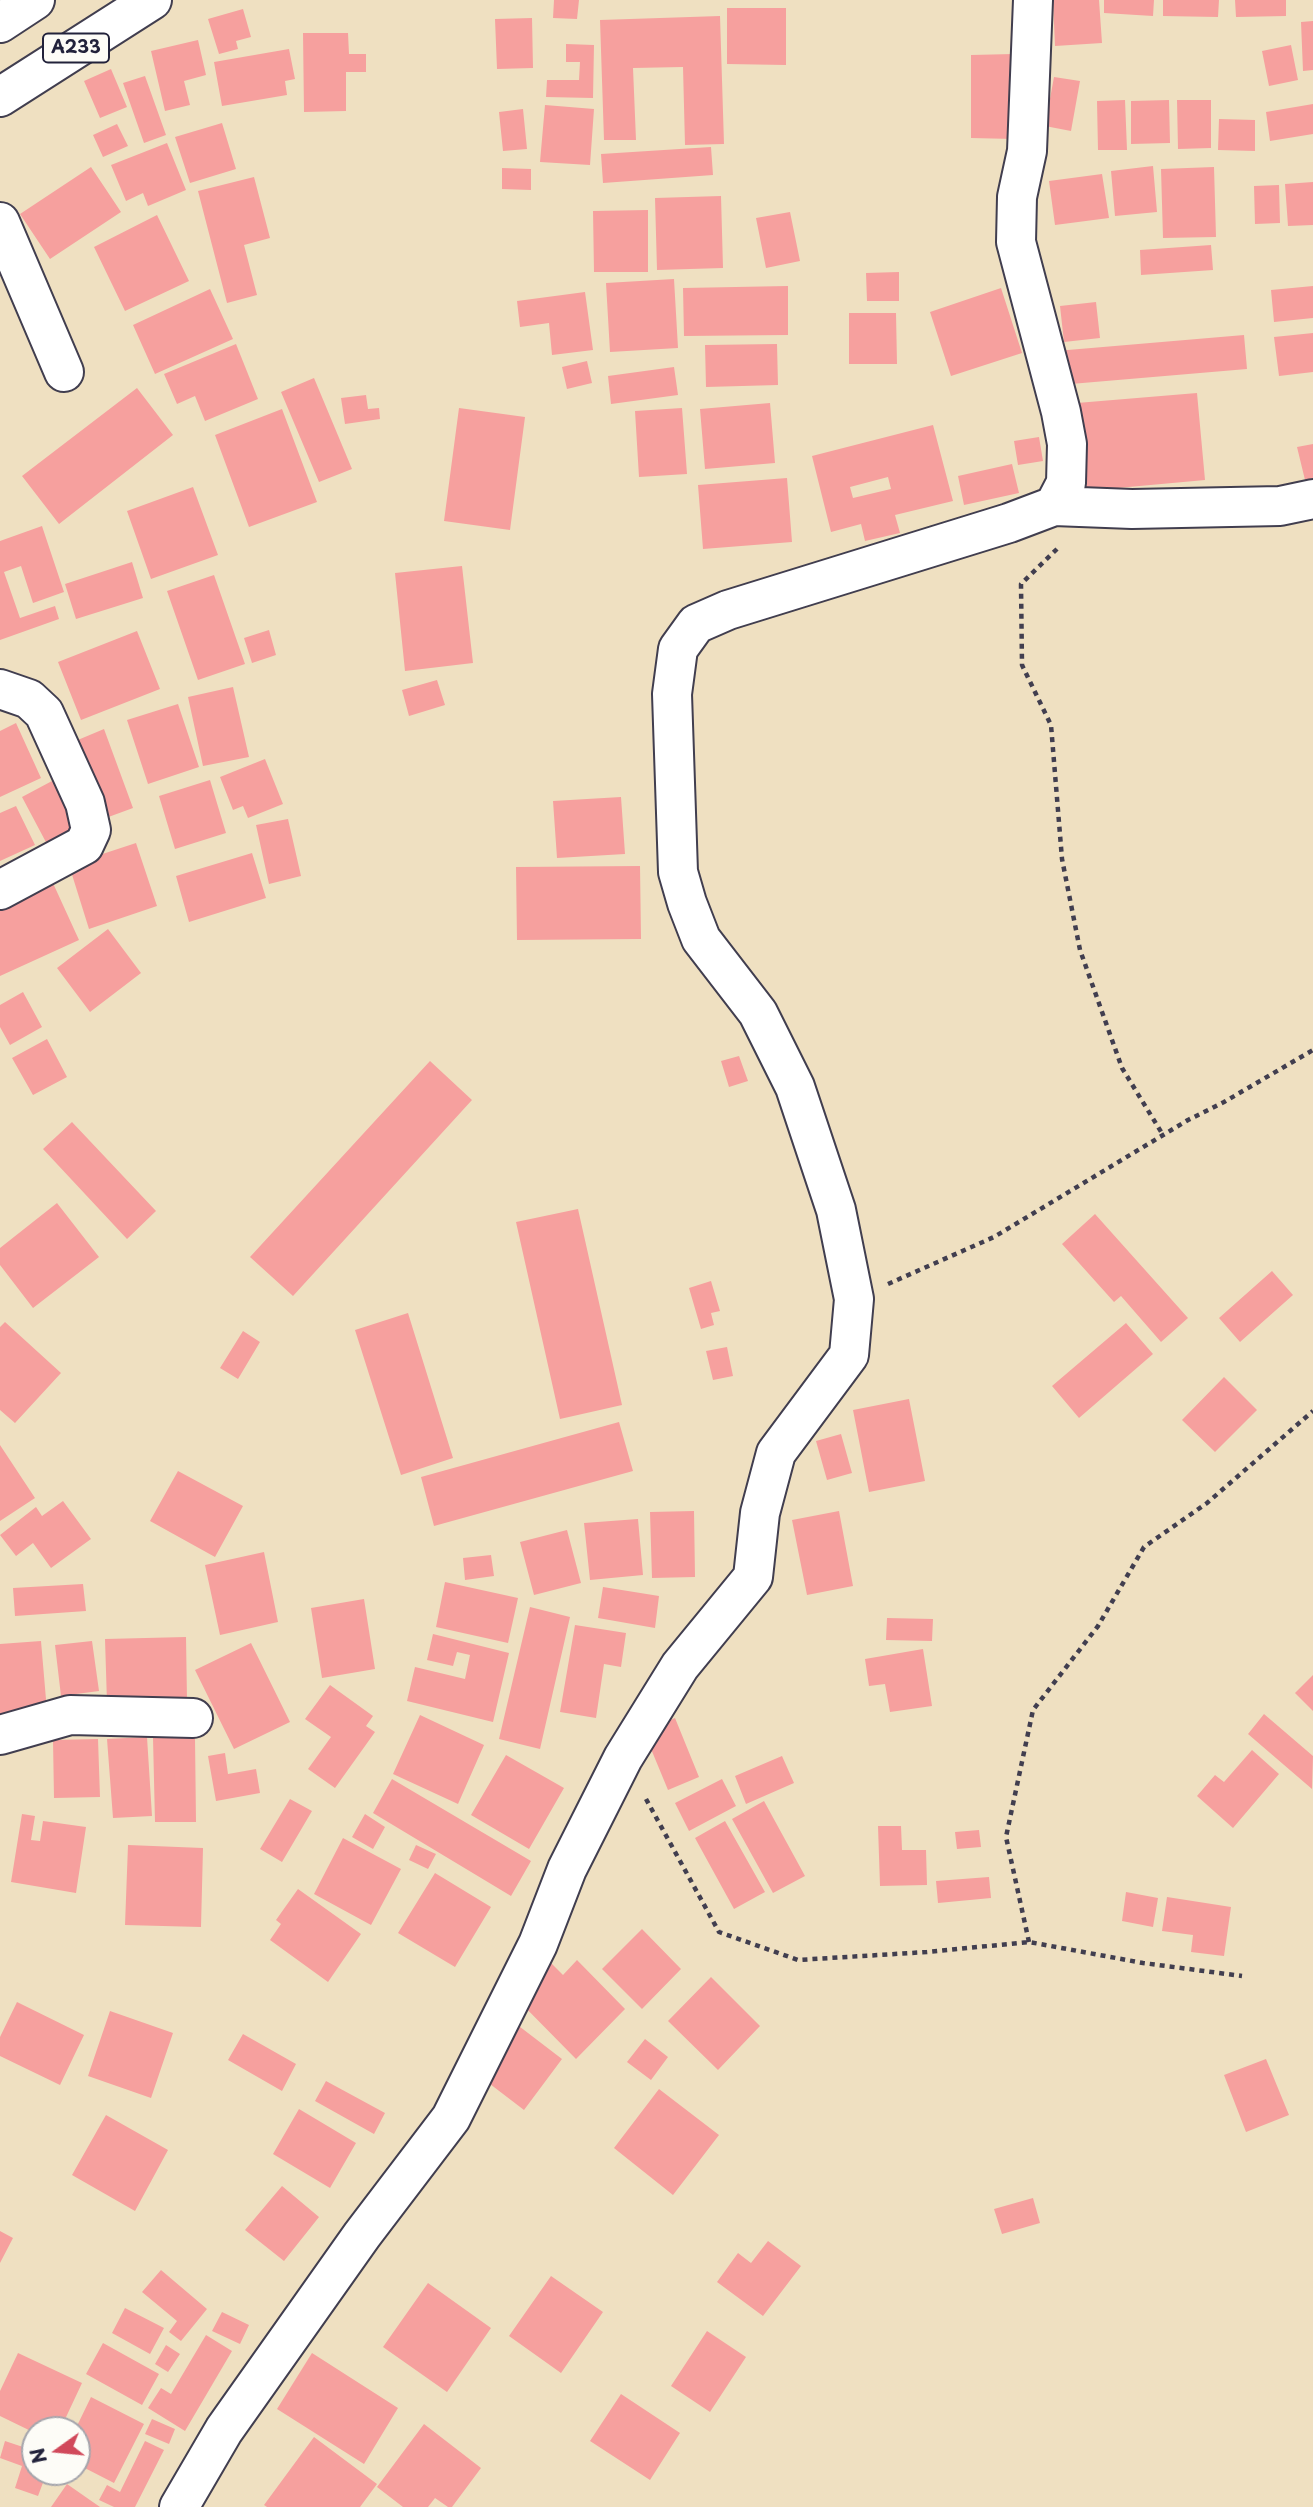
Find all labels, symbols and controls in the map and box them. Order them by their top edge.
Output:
road number: A233 [43,33,109,62]
north arrow [21,2416,91,2486]
text: N [22,2445,53,2467]

